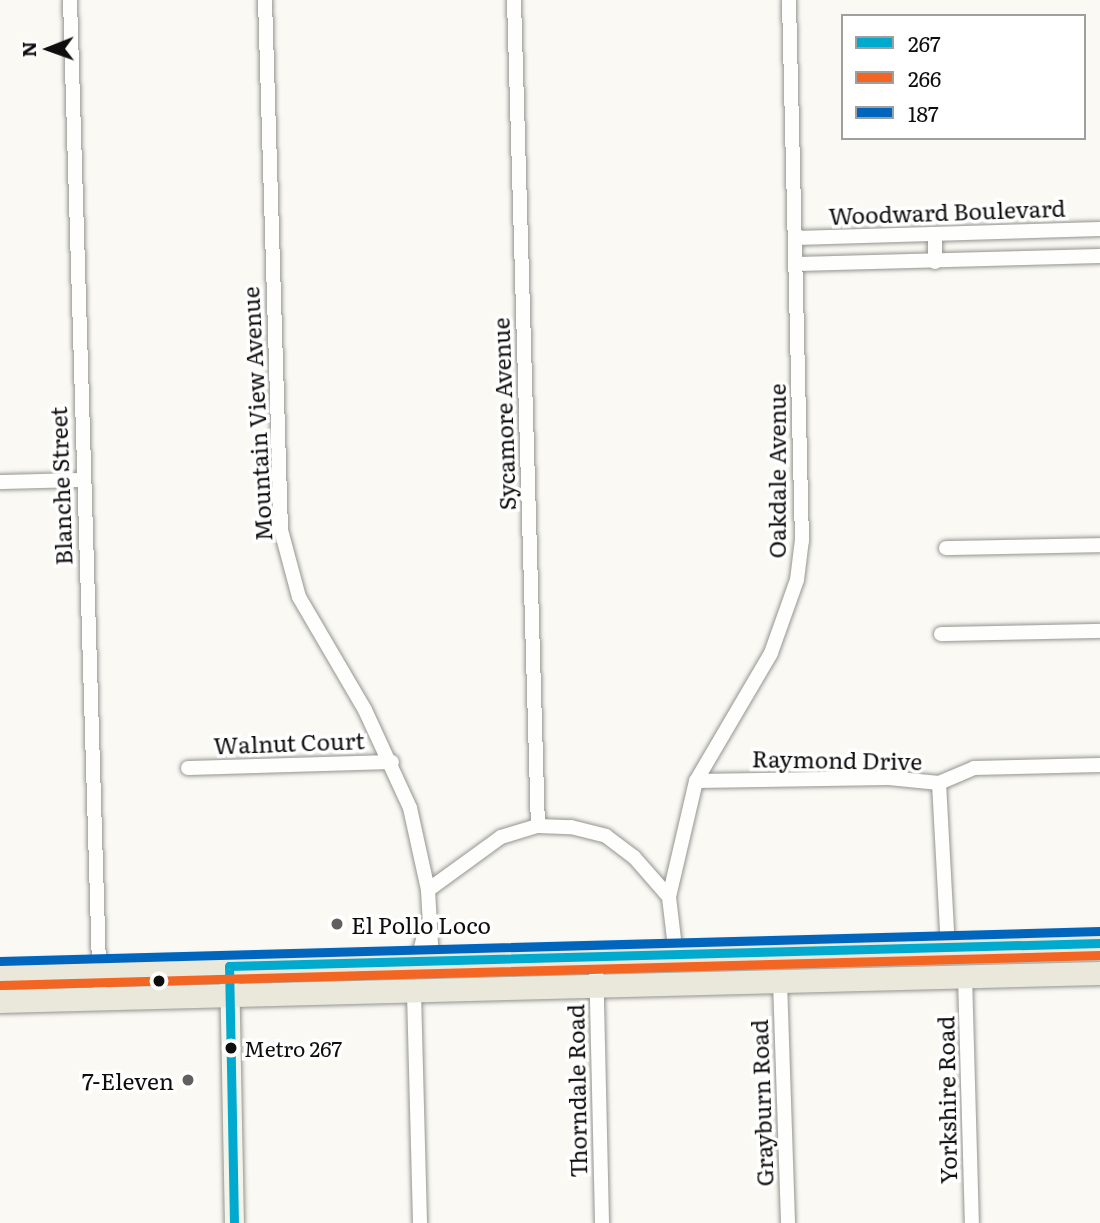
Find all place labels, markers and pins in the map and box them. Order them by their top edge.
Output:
place label: El Pollo Loco [351,910,491,938]
marker: El Pollo Loco [329,916,345,932]
unlabelled marker [152,974,166,988]
place label: Metro 267 [244,1035,342,1061]
marker: Metro 267 [224,1041,238,1055]
place label: 7-Eleven [82,1066,174,1094]
marker: 7-Eleven [180,1072,196,1088]

